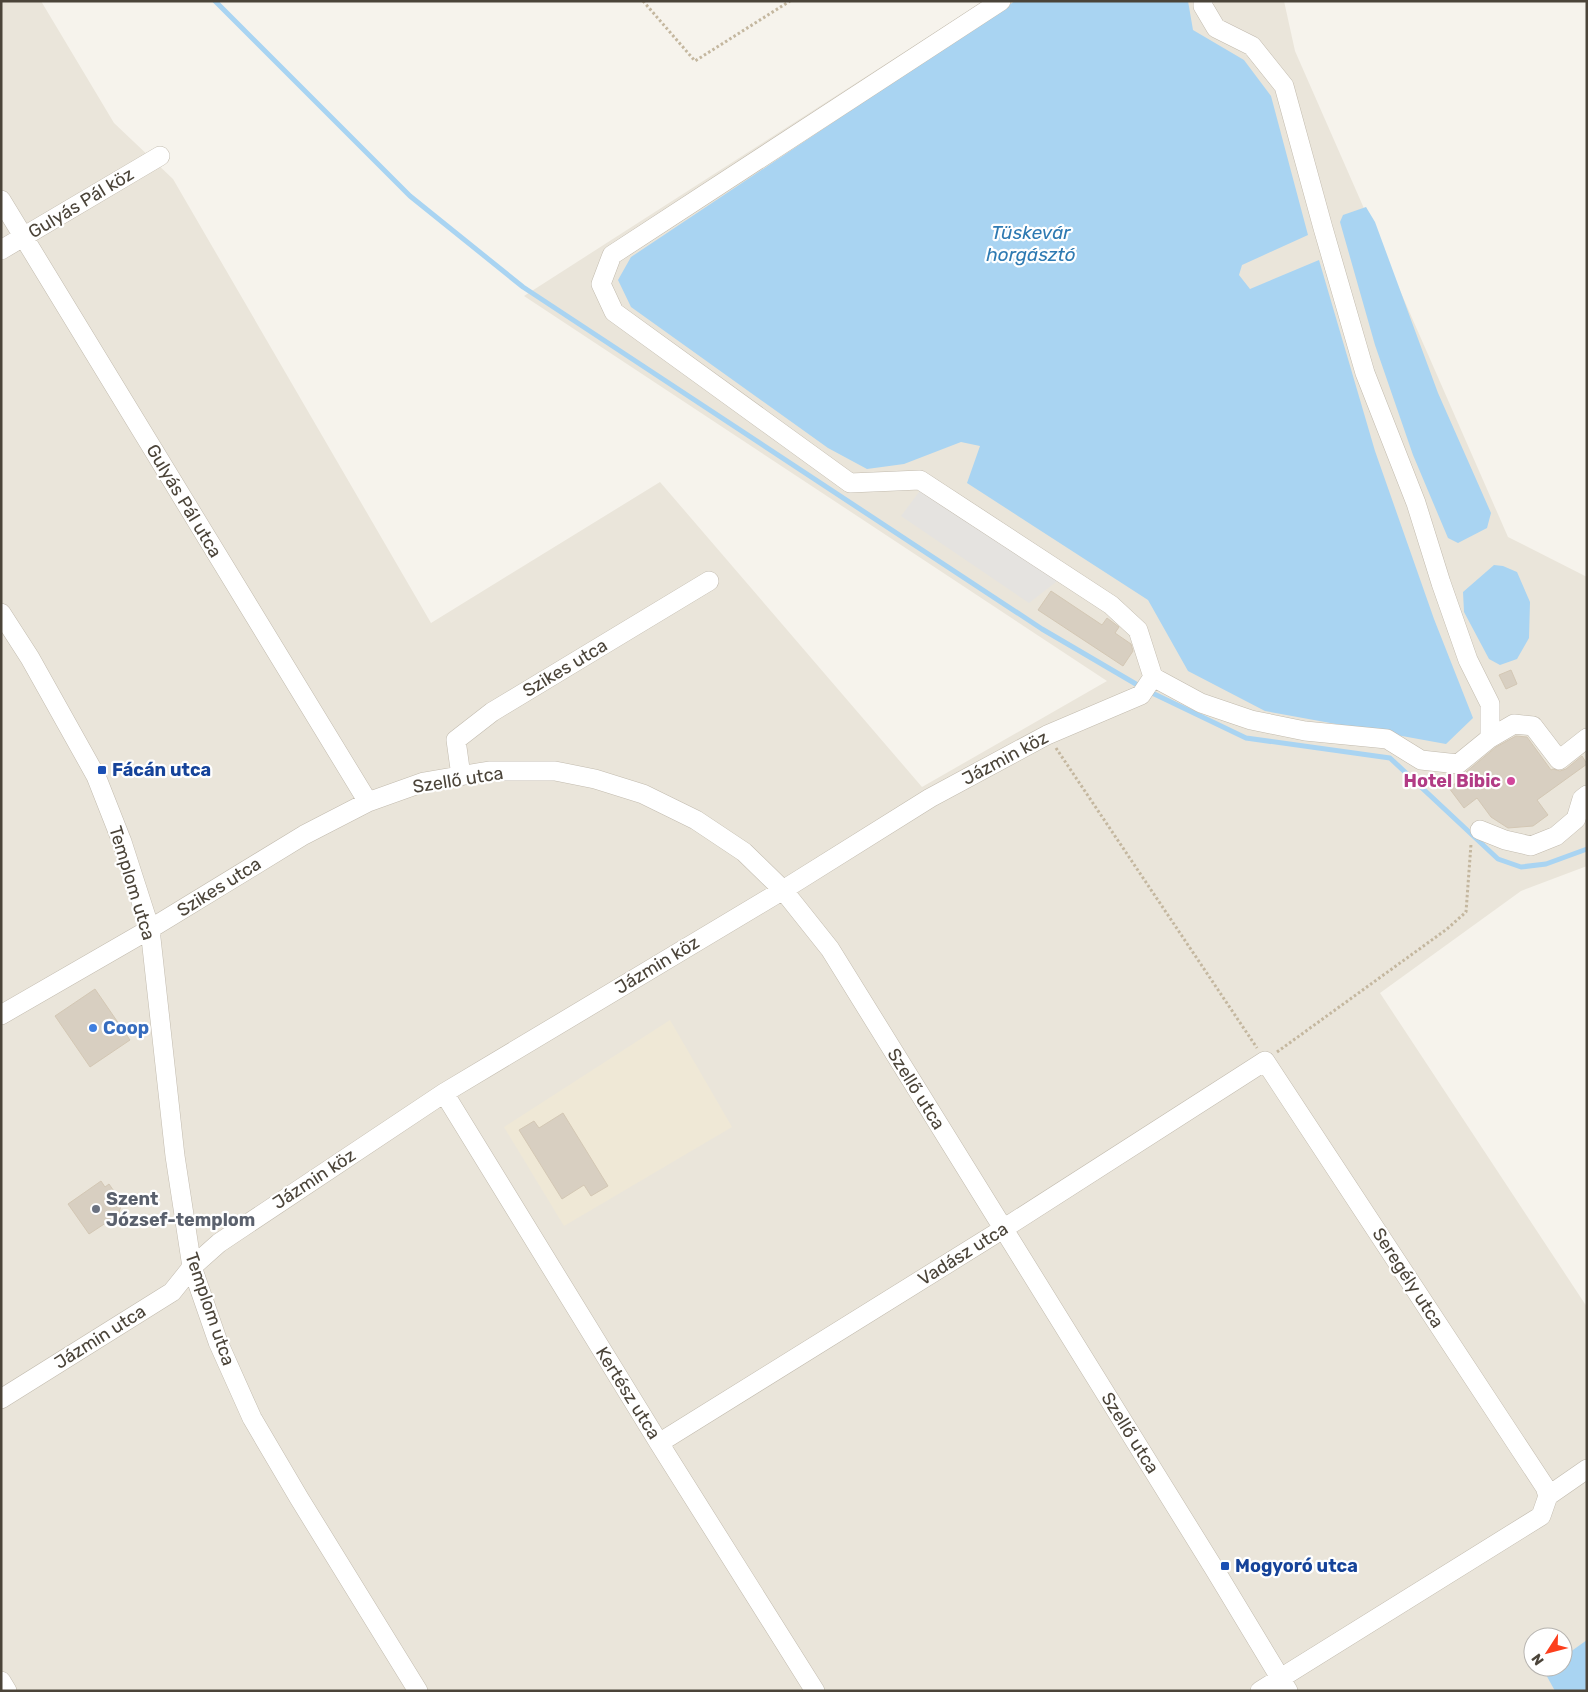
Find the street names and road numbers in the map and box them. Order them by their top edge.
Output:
street label: Gulyás Pál köz [24,163,138,243]
street label: Gulyás Pál utca [141,440,227,562]
street label: Szikes utca [519,634,611,702]
street label: Jázmin köz [958,726,1052,790]
street label: Szellő utca [411,762,505,798]
street label: Templom utca [104,823,160,943]
street label: Szikes utca [173,853,265,921]
street label: Jázmin köz [611,931,703,999]
street label: Szellő utca [882,1044,950,1134]
street label: Jázmin köz [268,1144,360,1214]
street label: Vadász utca [914,1218,1012,1290]
street label: Seregély utca [1368,1224,1448,1332]
street label: Templom utca [180,1249,240,1369]
street label: Jázmin utca [50,1300,150,1374]
street label: Kertész utca [591,1343,665,1443]
street label: Szellő utca [1096,1388,1164,1478]

